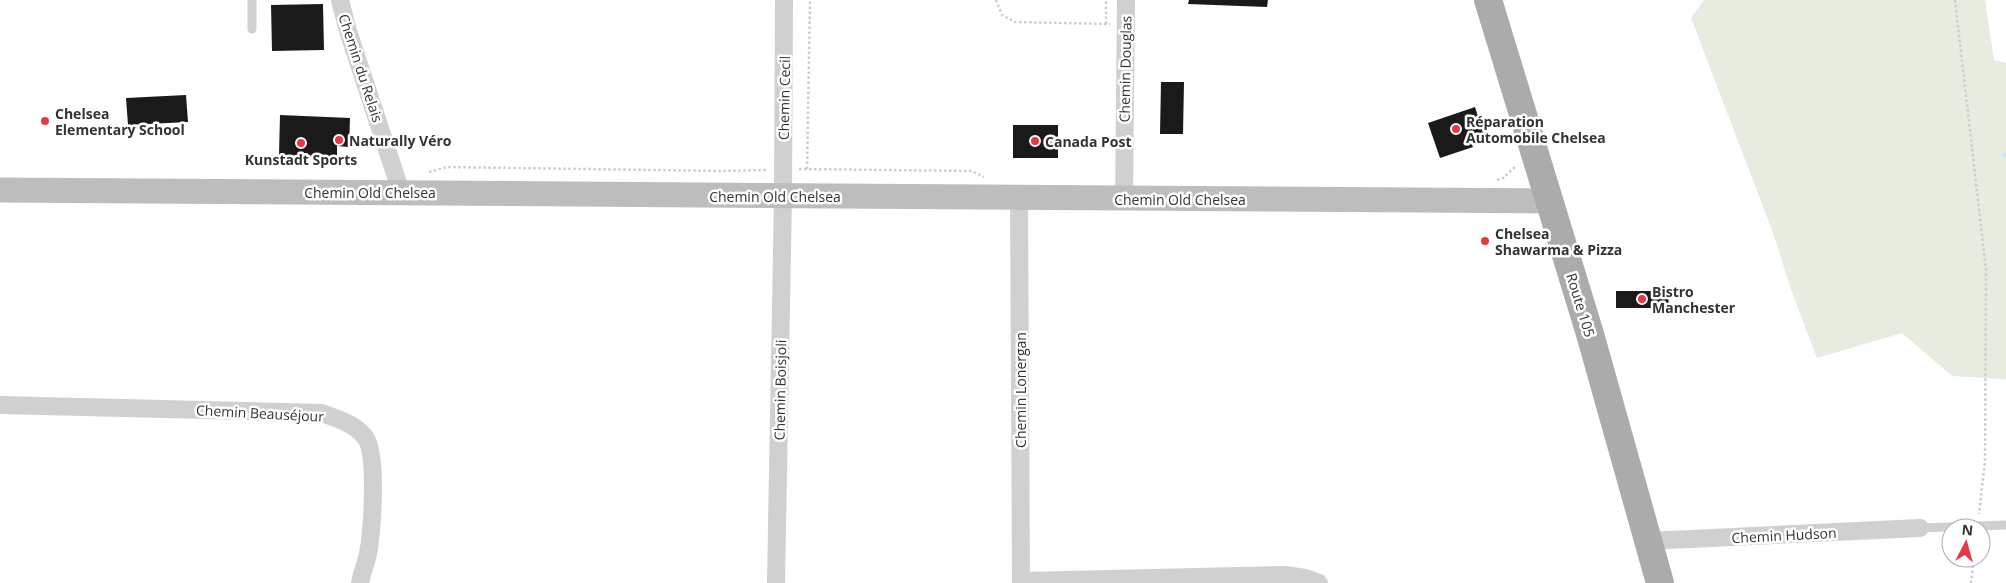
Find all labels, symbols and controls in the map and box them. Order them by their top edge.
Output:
street label: Chemin du Relais [335,11,388,125]
street label: Chemin Douglas [1115,15,1135,123]
street label: Chemin Cecil [774,56,794,140]
place label: Chelsea Elementary School [55,104,185,139]
place label: Réparation Automobile Chelsea [1466,112,1606,147]
marker: Chelsea Elementary School [39,115,51,127]
marker: Réparation Automobile Chelsea [1450,123,1462,135]
place label: Naturally Véro [349,131,452,150]
place label: Canada Post [1045,132,1131,151]
marker: Naturally Véro [333,134,345,146]
marker: Canada Post [1029,135,1041,147]
marker: Kunstadt Sports [295,137,307,149]
place label: Kunstadt Sports [245,150,357,169]
street label: Chemin Old Chelsea [304,183,436,202]
street label: Chemin Old Chelsea [709,187,841,206]
street label: Chemin Old Chelsea [1114,190,1246,209]
place label: Chelsea Shawarma & Pizza [1495,224,1622,259]
marker: Chelsea Shawarma & Pizza [1479,235,1491,247]
street label: Route 105 [1562,271,1600,339]
place label: Bistro Manchester [1652,282,1736,317]
marker: Bistro Manchester [1636,293,1648,305]
street label: Chemin Lonergan [1011,332,1030,448]
street label: Chemin Boisjoli [770,339,790,441]
street label: Chemin Beauséjour [196,400,325,426]
north arrow [1941,518,1991,568]
text: N [1961,520,1974,540]
street label: Chemin Hudson [1731,523,1837,547]

